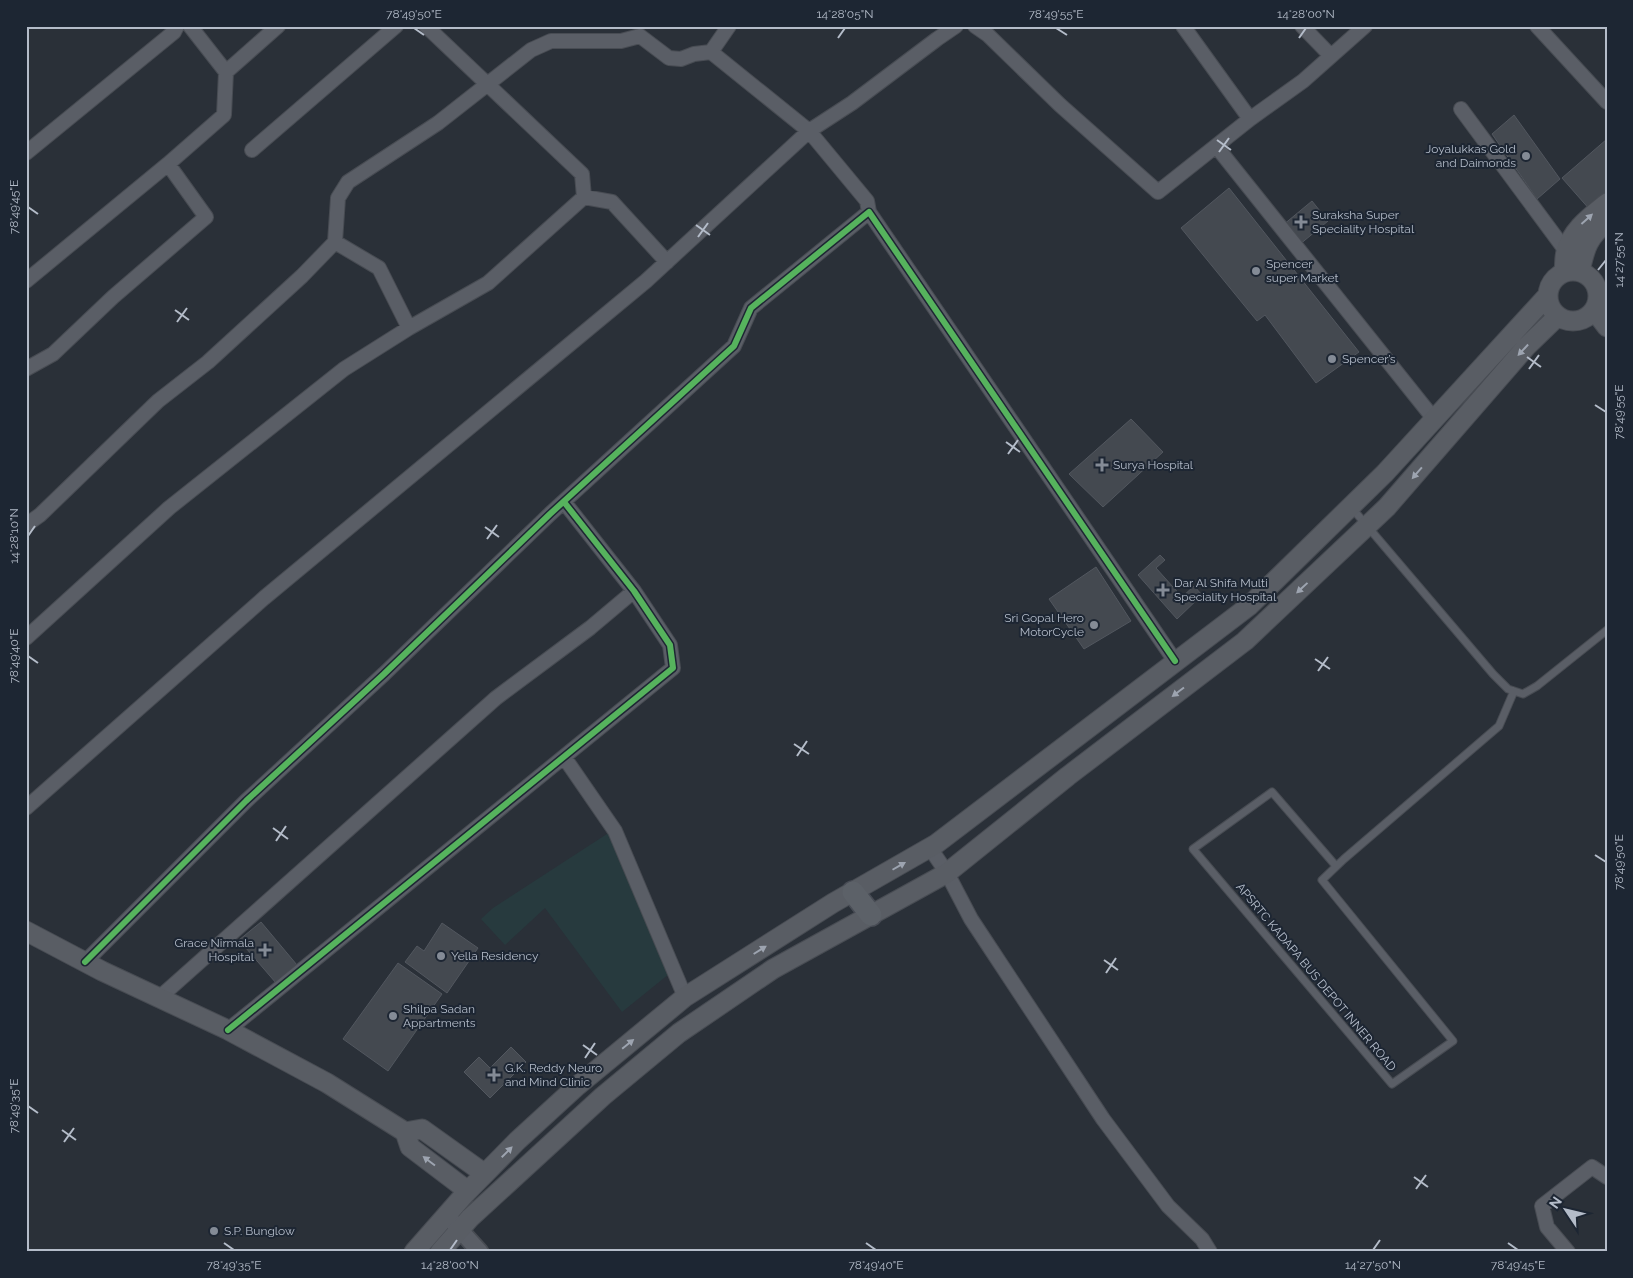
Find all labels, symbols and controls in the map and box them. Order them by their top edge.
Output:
text: 78°49'50"E [386,7,442,21]
text: 14°28'05"N [816,7,874,21]
text: 78°49'55"E [1028,7,1084,21]
text: 14°28'00"N [1277,7,1335,21]
place label: Joyalukkas Gold and Daimonds [1426,142,1516,170]
marker: Joyalukkas Gold and Daimonds [1520,150,1532,162]
text: 78°49'45"E [7,180,21,234]
place label: Suraksha Super Speciality Hospital [1312,208,1415,236]
one-way arrow [1581,213,1593,225]
marker: Suraksha Super Speciality Hospital [1294,215,1308,229]
text: 14°27'55"N [1612,232,1626,288]
place label: Spencer super Market [1266,257,1339,285]
marker: Spencer super Market [1250,265,1262,277]
one-way arrow [1517,344,1529,356]
place label: Spencer’s [1342,352,1396,366]
marker: Spencer’s [1326,353,1338,365]
text: 78°49'55"E [1612,384,1626,440]
marker: Surya Hospital [1095,458,1109,472]
place label: Surya Hospital [1113,458,1194,472]
one-way arrow [1412,467,1423,479]
text: 14°28'10"N [7,508,21,564]
place label: Dar Al Shifa Multi Speciality Hospital [1174,576,1277,604]
one-way arrow [1296,582,1308,594]
marker: Dar Al Shifa Multi Speciality Hospital [1156,583,1170,597]
place label: Sri Gopal Hero MotorCycle [1004,611,1084,639]
marker: Sri Gopal Hero MotorCycle [1088,619,1100,631]
text: 78°49'40"E [7,628,21,684]
one-way arrow [1172,687,1185,698]
text: 78°49'50"E [1612,834,1626,890]
one-way arrow [892,861,905,870]
street label: APSRTC KADAPA BUS DEPOT INNER ROAD [1233,880,1399,1074]
place label: Grace Nirmala Hospital [175,936,255,964]
marker: Grace Nirmala Hospital [258,943,272,957]
one-way arrow [753,945,767,955]
place label: Yella Residency [451,949,539,963]
marker: Yella Residency [435,950,447,962]
place label: Shilpa Sadan Appartments [403,1002,476,1030]
marker: Shilpa Sadan Appartments [387,1010,399,1022]
one-way arrow [621,1039,634,1050]
place label: G.K. Reddy Neuro and Mind Clinic [505,1061,602,1089]
marker: G.K. Reddy Neuro and Mind Clinic [487,1068,501,1082]
text: 78°49'35"E [7,1078,21,1134]
one-way arrow [500,1146,512,1158]
one-way arrow [423,1156,436,1167]
north arrow [1540,1186,1590,1236]
text: N [1546,1194,1565,1212]
place label: S.P. Bunglow [224,1224,295,1238]
marker: S.P. Bunglow [208,1225,220,1237]
text: 78°49'35"E [206,1258,262,1272]
text: 14°28'00"N [421,1258,479,1272]
text: 78°49'40"E [848,1258,904,1272]
text: 14°27'50"N [1345,1258,1401,1272]
text: 78°49'45"E [1491,1258,1545,1272]

